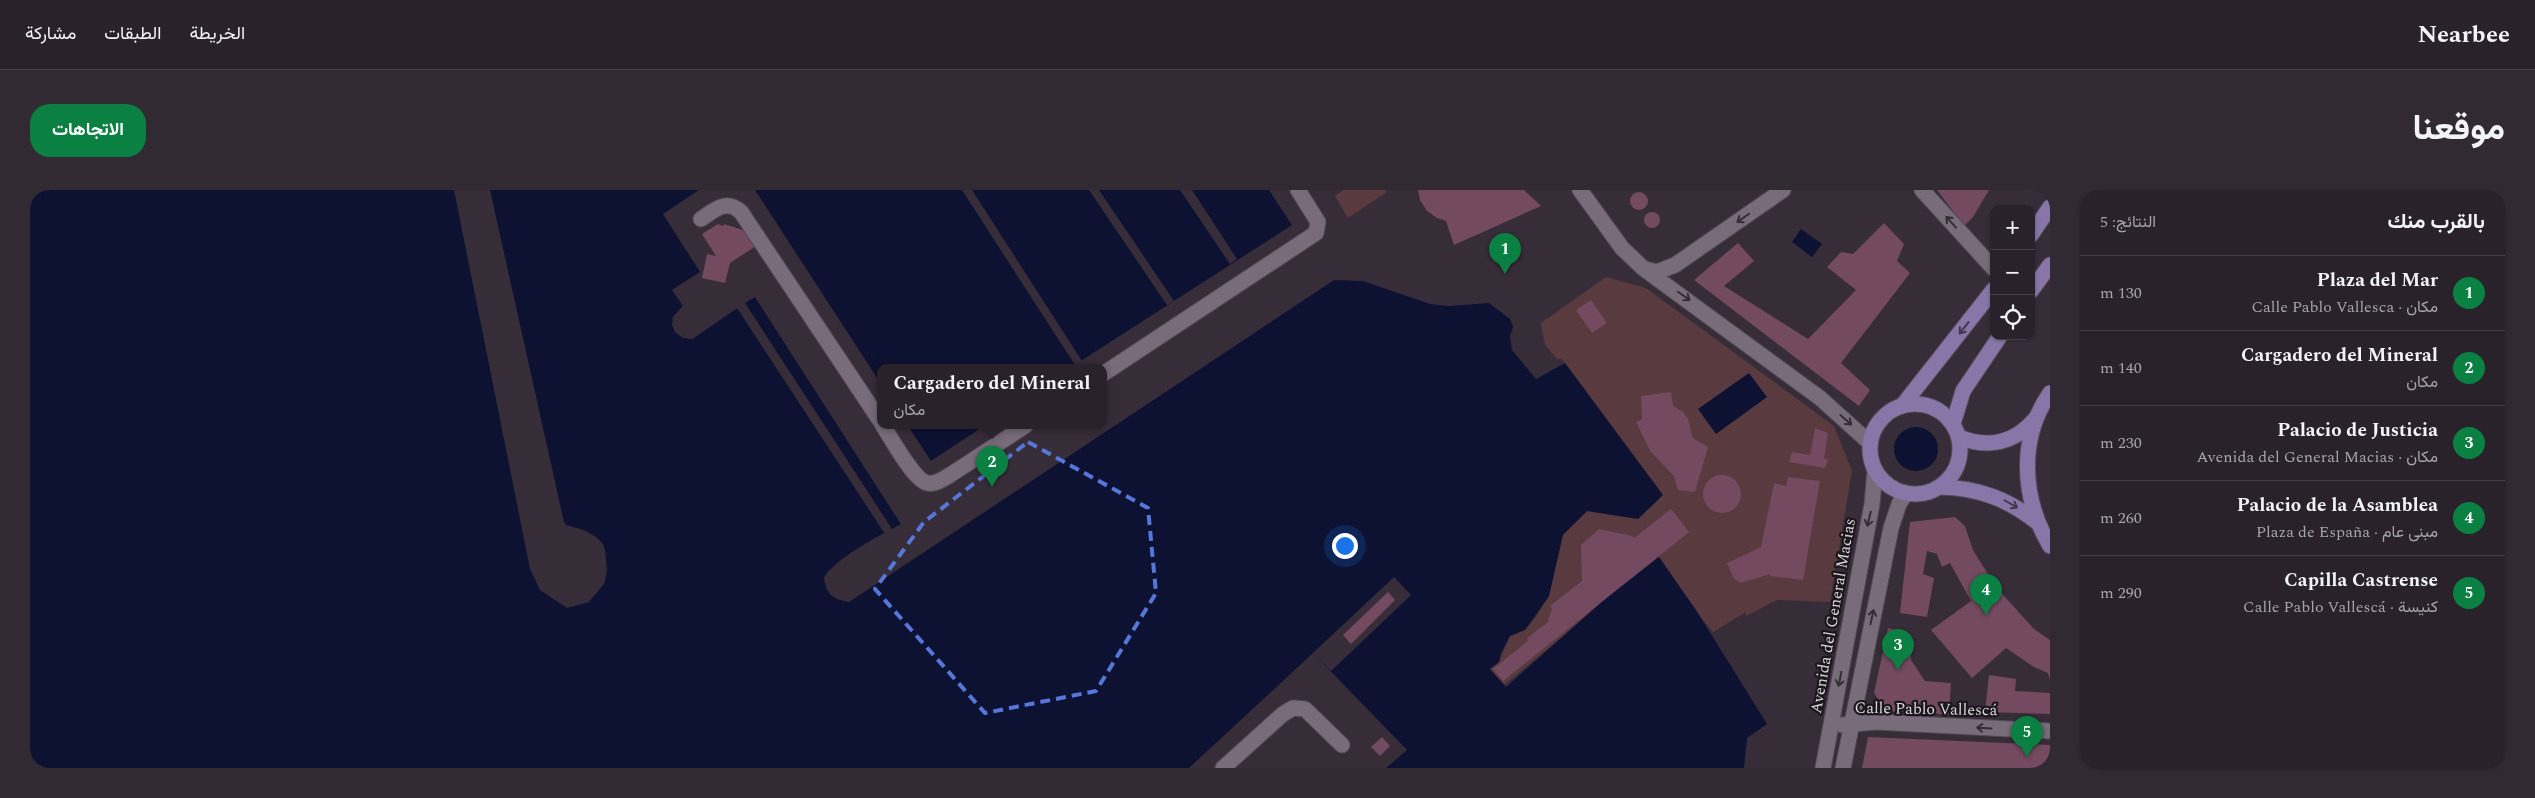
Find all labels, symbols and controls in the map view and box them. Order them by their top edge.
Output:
text: Nearbee [2418,17,2510,53]
text: مشاركة [25,20,76,47]
text: الطبقات [104,20,161,47]
text: الخريطة [189,20,245,47]
text: موقعنا [2412,102,2505,155]
button: الاتجاهات [30,104,146,157]
map controls [1990,205,2035,340]
button: + [1990,205,2035,250]
text: بالقرب منك [2388,206,2485,238]
text: النتائج: 5 [2100,210,2156,234]
one-way arrow [1736,213,1750,223]
one-way arrow [1945,215,1957,228]
pin: 1 [1489,233,1521,274]
button: − [1990,250,2035,295]
text: Plaza del Mar [2317,266,2438,295]
text: 130 m [2100,281,2142,305]
text: 1 [2465,281,2474,305]
one-way arrow [1677,291,1691,301]
button: locate [1990,295,2035,340]
text: مكان · Calle Pablo Vallesca [2251,295,2438,319]
one-way arrow [1959,321,1970,334]
text: Cargadero del Mineral [2241,341,2438,370]
text: 140 m [2100,356,2142,380]
text: 2 [2465,356,2474,380]
popup [877,364,1107,429]
text: Cargadero del Mineral [893,369,1091,398]
text: مكان [2406,370,2438,394]
text: مكان [893,398,925,422]
one-way arrow [1839,414,1852,426]
text: Palacio de Justicia [2277,416,2438,445]
text: 230 m [2100,431,2142,455]
text: 3 [2465,431,2474,455]
text: مكان · Avenida del General Macias [2196,445,2438,469]
pin: 2 [976,446,1008,487]
text: Palacio de la Asamblea [2237,491,2438,520]
one-way arrow [2004,500,2018,510]
text: 260 m [2100,506,2142,530]
text: 4 [2465,506,2474,530]
one-way arrow [1864,510,1873,526]
street label: Avenida del General Macias [1804,517,1862,715]
text: مبنى عام · Plaza de España [2256,520,2438,544]
your location [1332,533,1358,559]
text: Capilla Castrense [2284,566,2438,595]
pin: 4 [1970,574,2002,615]
text: 290 m [2100,581,2142,605]
text: 5 [2465,581,2474,605]
text: كنيسة · Calle Pablo Vallescá [2243,595,2438,619]
one-way arrow [1868,609,1877,625]
pin: 3 [1882,629,1914,670]
one-way arrow [1835,670,1845,686]
street label: Calle Pablo Vallescá [1854,696,1998,722]
pin: 5 [2011,716,2043,757]
one-way arrow [1976,723,1992,732]

